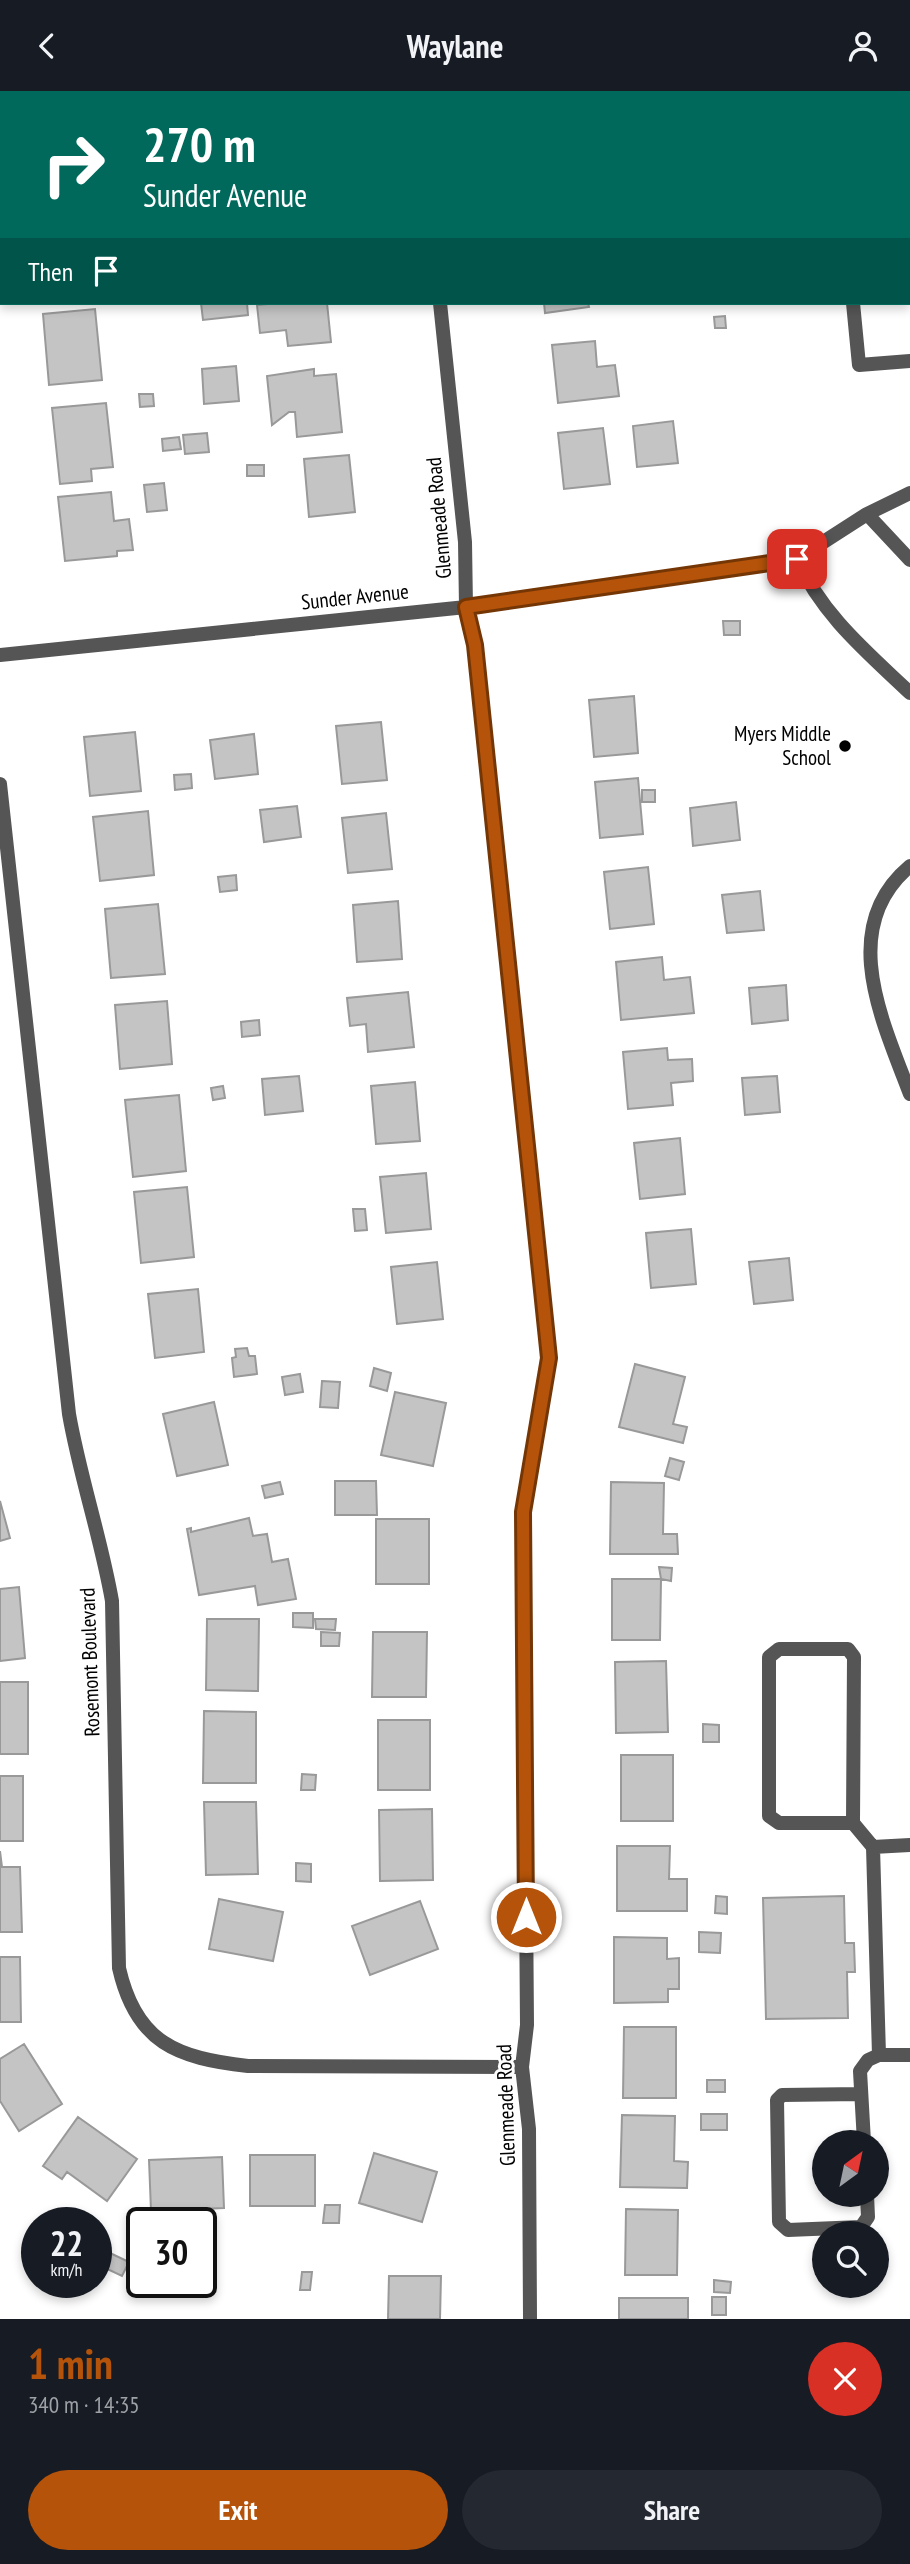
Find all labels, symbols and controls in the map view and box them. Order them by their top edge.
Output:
text: Waylane [407,25,503,67]
icon: back [28,27,66,65]
icon: person [844,27,882,65]
text: 270 m [143,112,256,176]
icon: right [28,119,119,210]
text: Sunder Avenue [143,174,307,216]
icon: arrive [87,252,125,290]
text: Then [28,255,73,288]
street label: Glenmeade Road [420,456,457,580]
pin [767,529,827,589]
icon: arrive [778,540,816,578]
street label: Sunder Avenue [300,577,410,616]
place label: Myers Middle School [734,720,831,771]
marker: Myers Middle School [837,738,853,754]
street label: Rosemont Boulevard [73,1587,106,1737]
position arrow [489,1880,563,1954]
street label: Glenmeade Road [490,2044,521,2166]
north arrow [812,2130,889,2207]
map controls [812,2130,889,2298]
speed limit sign: 30 [126,2207,217,2298]
text: 22 [50,2220,83,2266]
button: search [812,2221,889,2298]
text: km/h [51,2258,82,2281]
text: 1 min [28,2336,113,2391]
button: close [808,2342,882,2416]
text: 340 m · 14:35 [28,2390,140,2419]
button: Exit [28,2470,448,2550]
button: Share [462,2470,882,2550]

